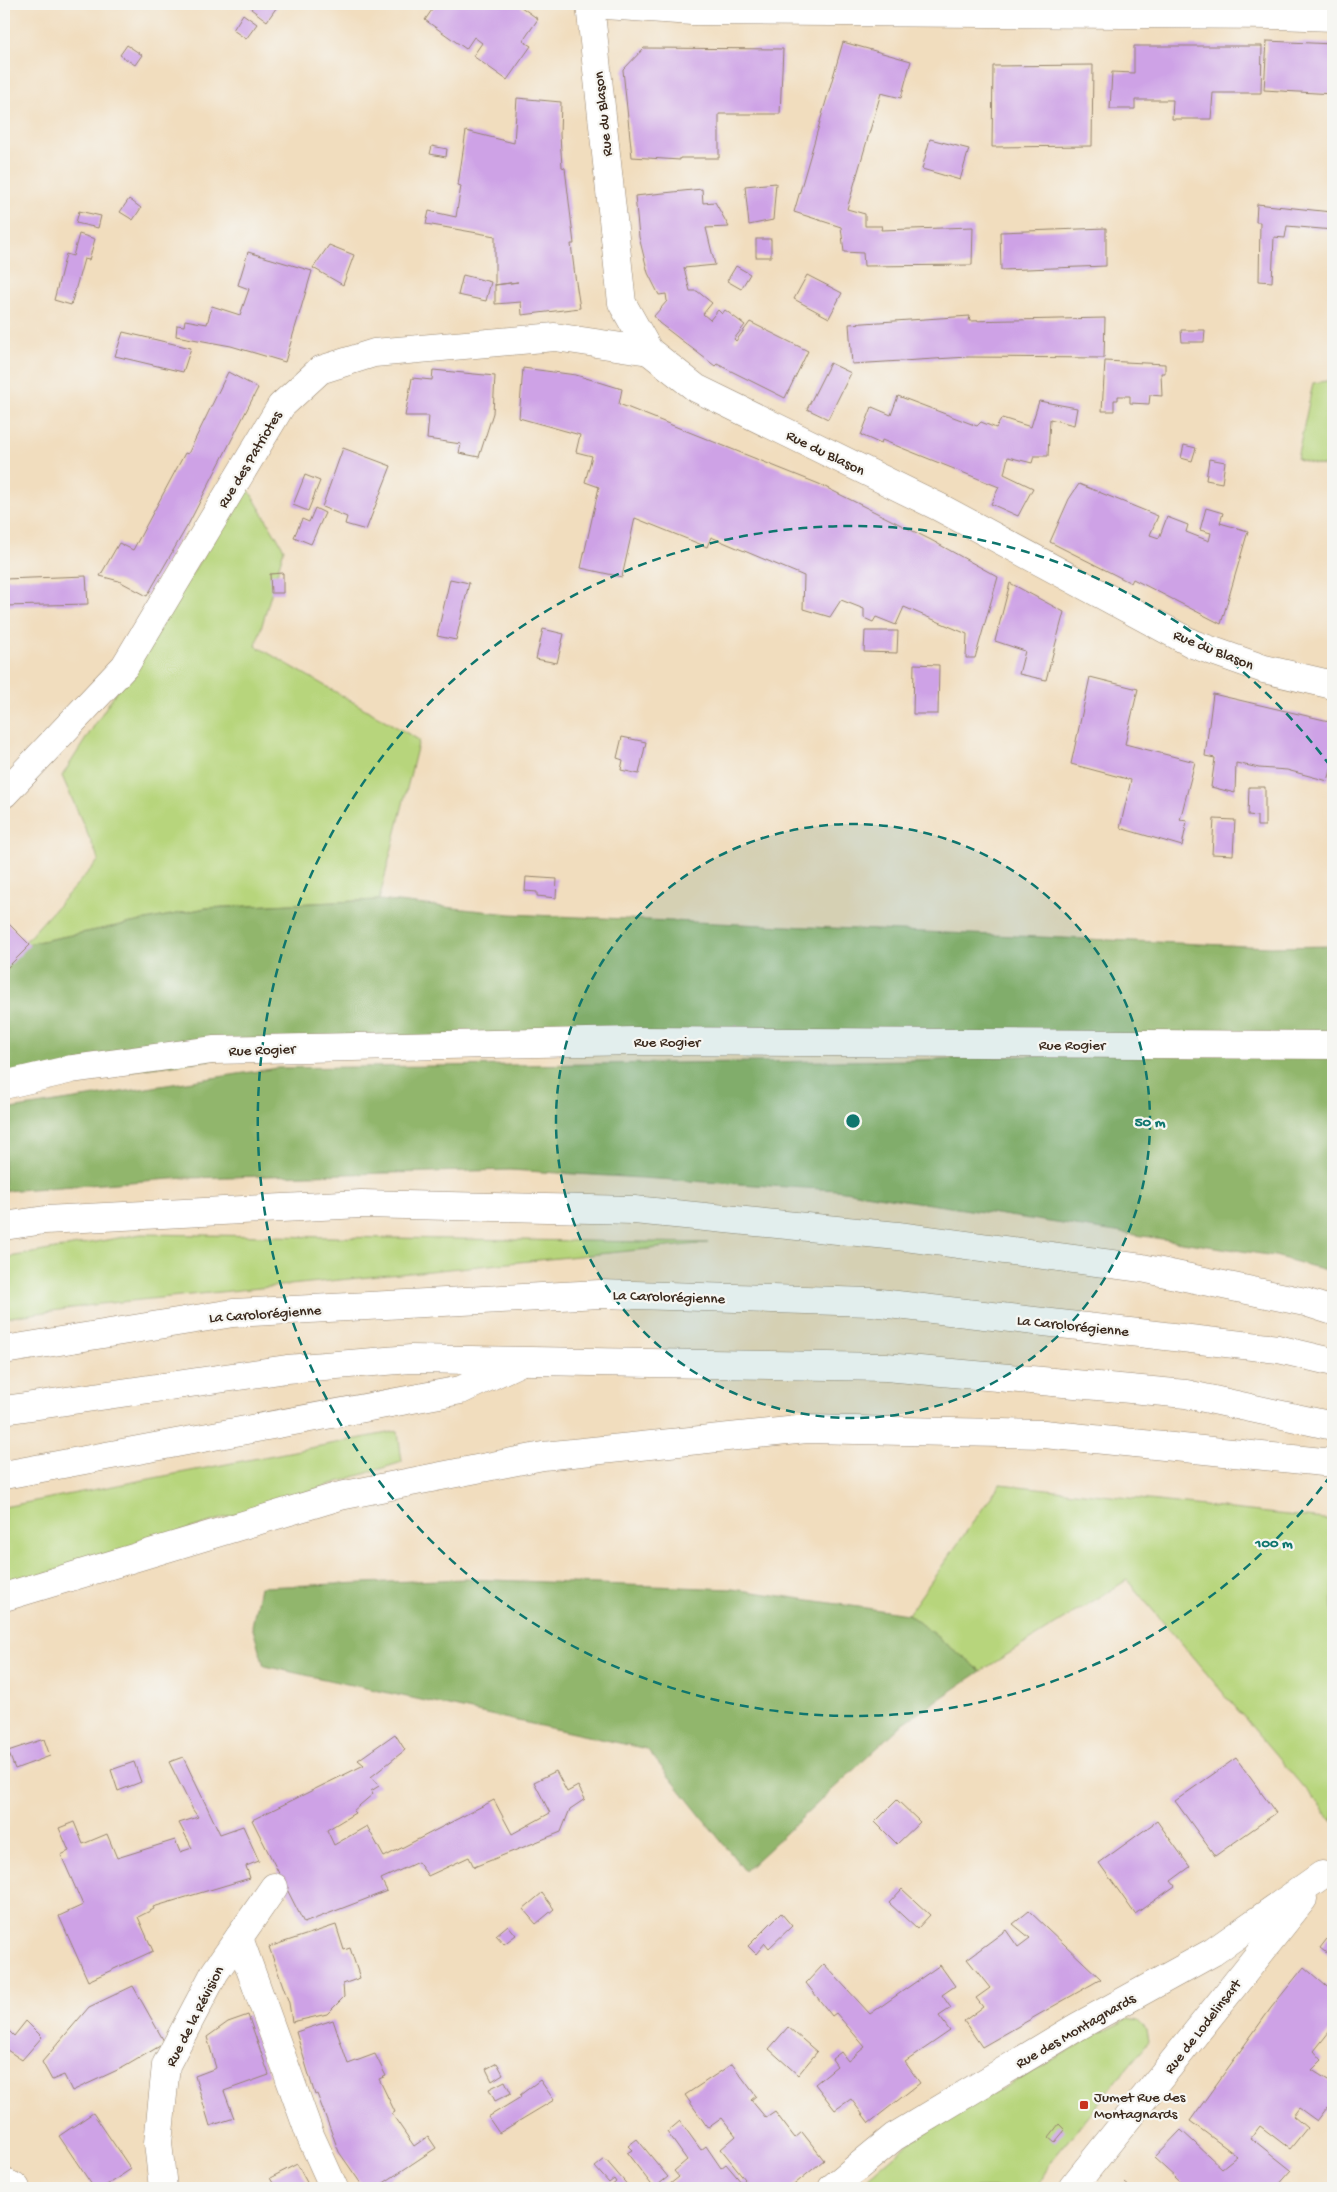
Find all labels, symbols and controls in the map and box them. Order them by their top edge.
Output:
street label: Rue du Blason [591,70,617,157]
street label: Rue des Patriotes [215,408,287,512]
street label: Rue du Blason [783,427,867,481]
street label: Rue du Blason [1170,627,1256,675]
street label: Rue Rogier [634,1034,702,1052]
street label: Rue Rogier [1039,1037,1107,1055]
street label: Rue Rogier [228,1041,297,1061]
centre of rings [844,1112,862,1130]
text: 50 m [1135,1114,1166,1132]
street label: La Carolorégienne [612,1287,726,1309]
street label: La Carolorégienne [208,1302,322,1328]
street label: La Carolorégienne [1016,1312,1130,1342]
text: 100 m [1254,1535,1293,1553]
street label: Rue de la Révision [163,1964,229,2070]
street label: Rue de Lodelinsart [1161,1975,1247,2078]
street label: Rue des Montagnards [1013,1990,1139,2073]
place label: Jumet Rue des Montagnards [1094,2089,1186,2124]
marker: Jumet Rue des Montagnards [1078,2099,1090,2111]

